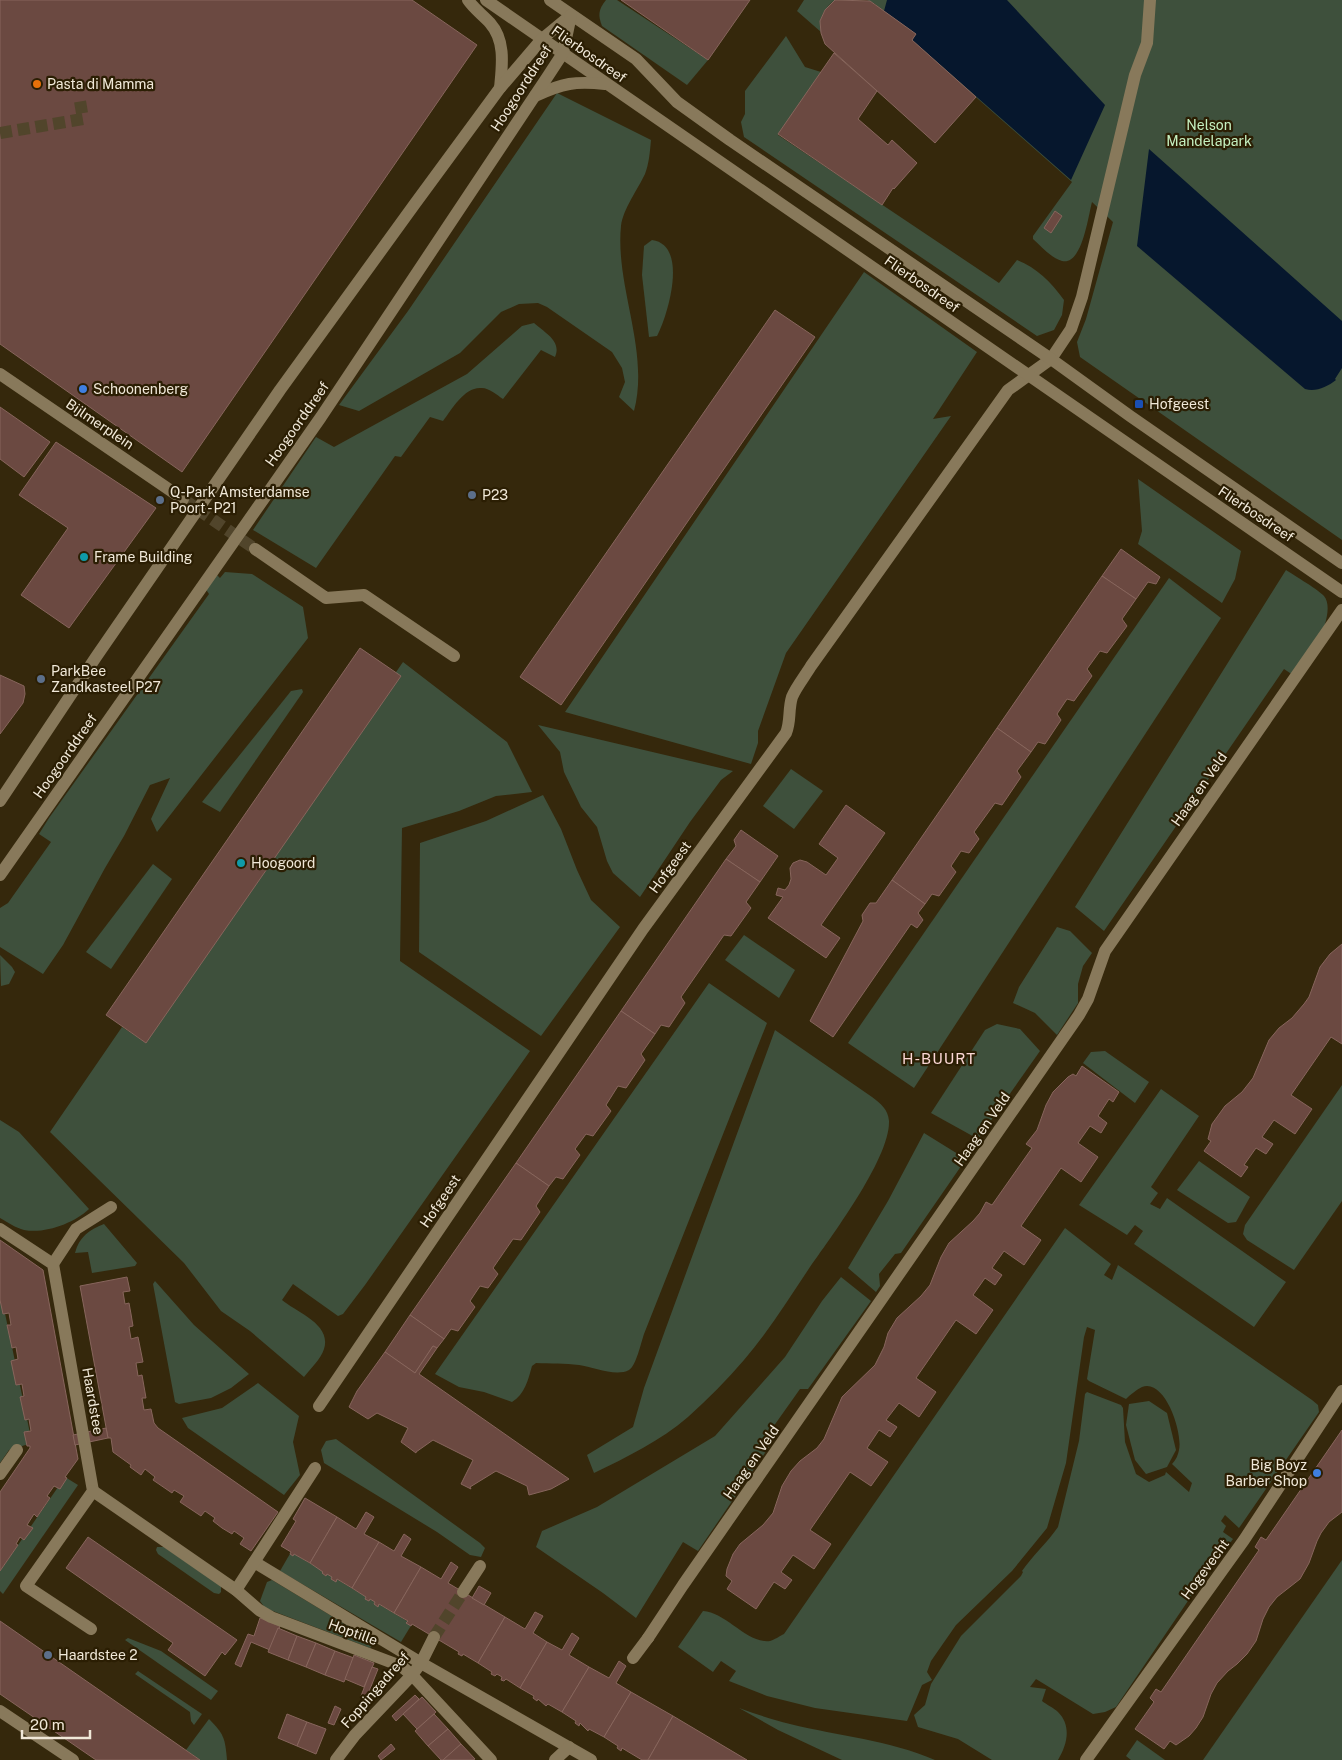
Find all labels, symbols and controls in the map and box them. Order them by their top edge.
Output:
street label: Flierbosdreef [549,22,630,86]
street label: Hoogoorddreef [487,42,555,134]
place label: Pasta di Mamma [47,76,154,92]
marker: Pasta di Mamma [31,78,43,90]
park label: Nelson Mandelapark [1166,117,1252,149]
street label: Flierbosdreef [882,252,963,316]
street label: Hoogoorddreef [262,378,332,469]
place label: Schoonenberg [93,381,188,397]
marker: Schoonenberg [77,383,89,395]
street label: Bijlmerplein [63,396,137,452]
place label: Hofgeest [1149,396,1209,412]
marker: Hofgeest [1133,398,1145,410]
street label: Flierbosdreef [1215,483,1297,545]
place label: Q-Park Amsterdamse Poort - P21 [170,484,310,516]
place label: P23 [482,487,508,503]
marker: P23 [466,489,478,501]
marker: Q-Park Amsterdamse Poort - P21 [154,494,166,506]
place label: Frame Building [94,549,193,565]
marker: Frame Building [78,551,90,563]
place label: ParkBee Zandkasteel P27 [51,663,161,695]
marker: ParkBee Zandkasteel P27 [35,673,47,685]
street label: Hoogoorddreef [30,710,100,801]
street label: Haag en Veld [1168,749,1230,829]
street label: Hofgeest [646,838,694,896]
place label: Hoogoord [251,855,315,871]
marker: Hoogoord [235,857,247,869]
district label: H-BUURT [902,1050,976,1067]
street label: Haag en Veld [951,1089,1013,1169]
street label: Hofgeest [417,1172,463,1230]
street label: Haardstee [79,1366,107,1436]
street label: Haag en Veld [720,1422,782,1502]
place label: Big Boyz Barber Shop [1226,1457,1307,1489]
marker: Big Boyz Barber Shop [1311,1467,1323,1479]
street label: Hogevecht [1178,1536,1232,1602]
street label: Hoptille [326,1616,380,1648]
place label: Haardstee 2 [58,1647,138,1663]
street label: Foppingadreef [338,1648,413,1731]
marker: Haardstee 2 [42,1649,54,1661]
scale bar [22,1708,90,1740]
text: 20 m [30,1716,65,1733]

